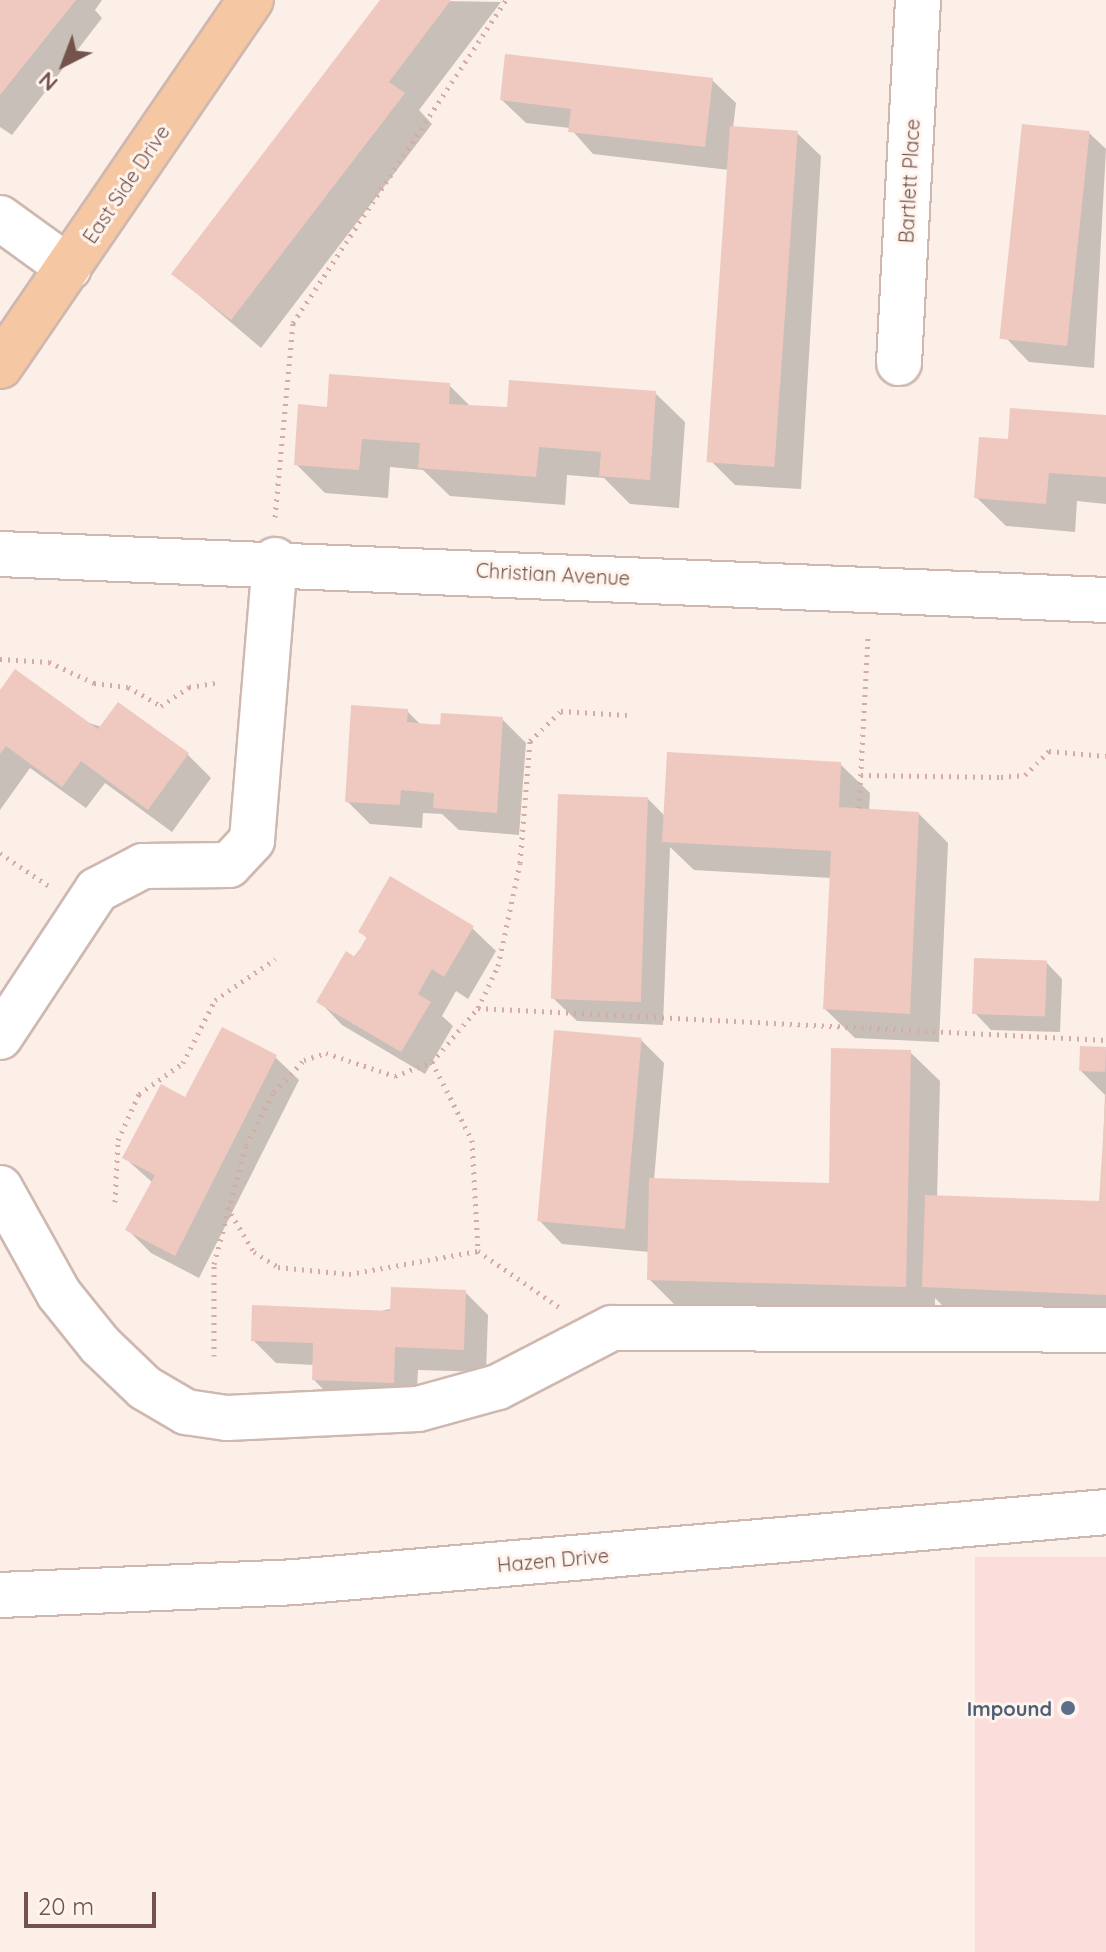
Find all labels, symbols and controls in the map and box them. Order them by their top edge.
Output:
north arrow [24,24,104,104]
text: N [33,66,63,98]
street label: Bartlett Place [894,118,924,244]
street label: East Side Drive [78,120,174,248]
street label: Christian Avenue [475,558,631,590]
street label: Hazen Drive [496,1543,610,1577]
place label: Impound [967,1696,1052,1720]
marker: Impound [1059,1699,1077,1717]
scale bar [28,1876,160,1926]
text: 20 m [38,1891,94,1921]

